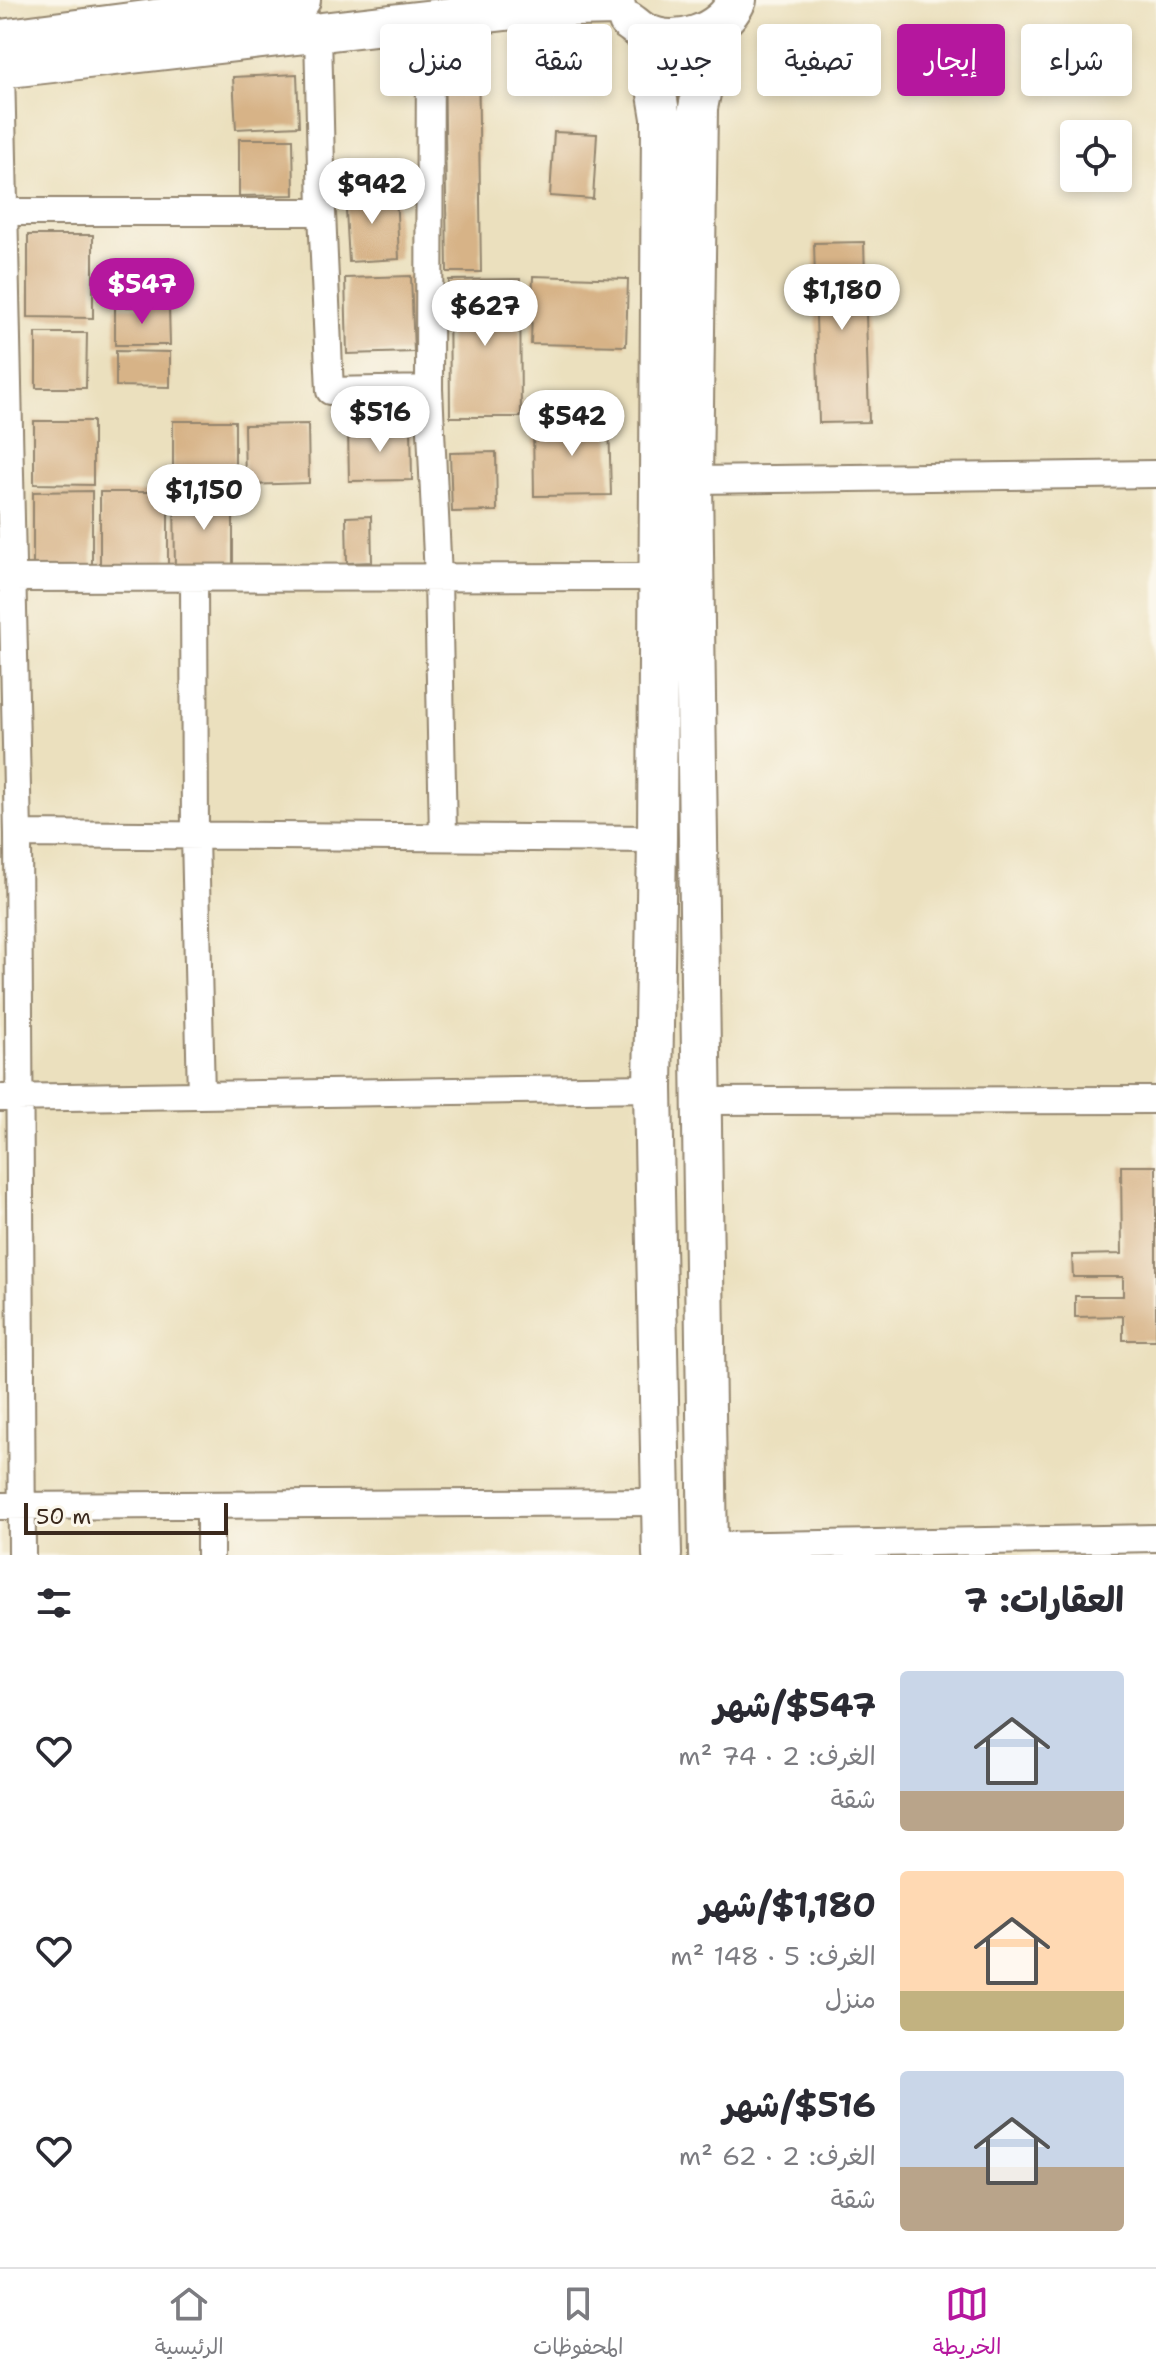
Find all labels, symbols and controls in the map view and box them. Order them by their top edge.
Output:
chip: منزل [380,24,491,96]
chip: شقة [507,24,612,96]
chip: جديد [628,24,741,96]
chip: تصفية [757,24,881,96]
chip: إيجار [897,24,1005,96]
chip: شراء [1021,24,1132,96]
map controls [1060,120,1132,192]
button: locate [1060,120,1132,192]
pin: $942 [325,158,419,226]
text: $942 [337,166,407,201]
pin: $547 [95,258,189,326]
pin: $1,180 [777,264,907,332]
text: $547 [107,266,177,301]
text: $1,180 [802,272,882,307]
pin: $627 [438,280,532,348]
text: $627 [450,288,520,323]
pin: $516 [333,386,427,454]
pin: $542 [525,390,619,458]
text: $516 [349,394,411,429]
text: $542 [537,398,607,433]
pin: $1,150 [139,464,269,532]
text: $1,150 [165,472,243,507]
scale bar [24,1499,228,1535]
text: 50 m [36,1502,91,1531]
text: العقارات: 7 [964,1577,1124,1623]
icon: filters [32,1581,76,1625]
text: $547/شهر [714,1682,876,1728]
icon: home [964,1703,1060,1799]
icon: heart [32,1729,76,1773]
text: الغرف: 2 · 74 m² [678,1738,876,1773]
text: شقة [831,1781,876,1816]
text: $1,180/شهر [700,1882,876,1928]
icon: home [964,1903,1060,1999]
icon: heart [32,1929,76,1973]
text: الغرف: 5 · 148 m² [670,1938,876,1973]
text: منزل [825,1981,876,2016]
text: $516/شهر [723,2082,876,2128]
icon: home [964,2103,1060,2199]
icon: heart [32,2129,76,2173]
text: الغرف: 2 · 62 m² [679,2138,876,2173]
text: شقة [831,2181,876,2216]
tab: الرئيسية [155,2282,224,2366]
tab: المحفوظات [533,2282,624,2366]
tab: الخريطة [933,2282,1001,2366]

